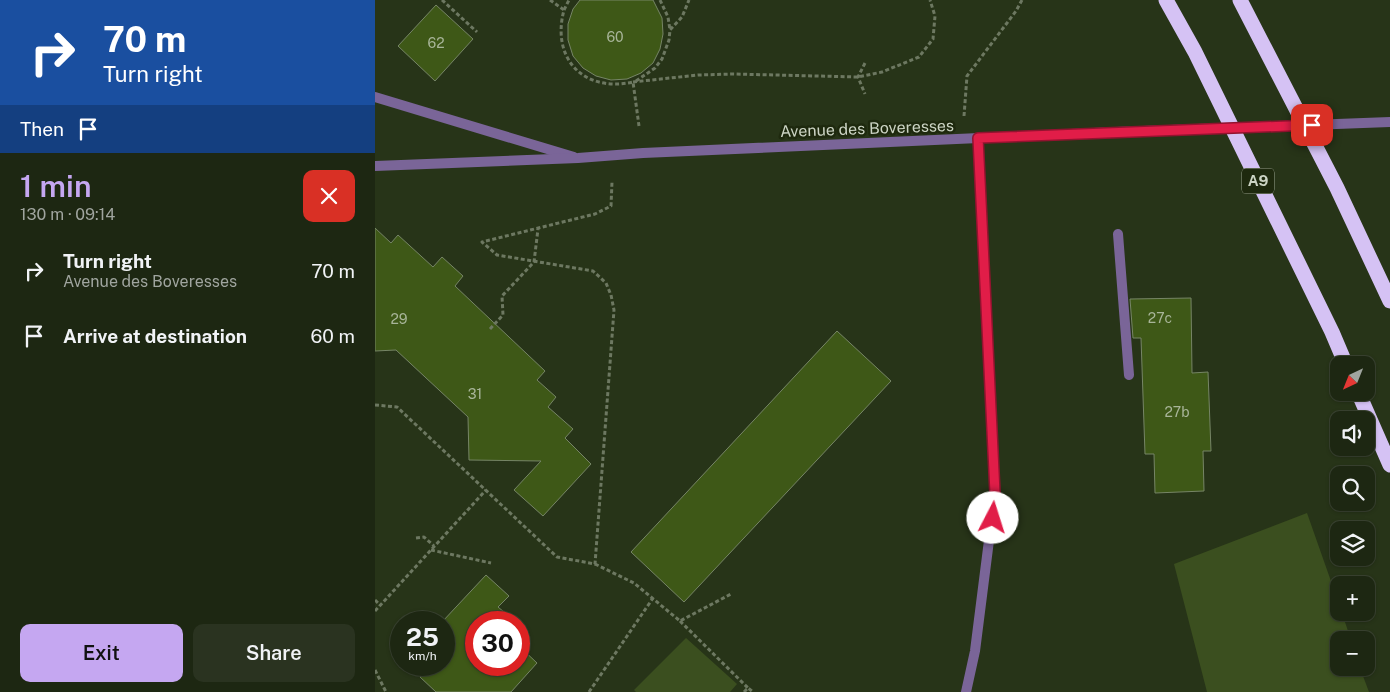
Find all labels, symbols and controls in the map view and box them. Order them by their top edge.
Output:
text: 70 m [103,19,186,60]
icon: right [20,20,85,85]
house number: 60 [606,29,624,45]
house number: 62 [427,35,445,51]
text: Turn right [103,61,203,87]
pin [1291,104,1333,146]
icon: arrive [1298,111,1326,139]
icon: arrive [74,115,102,143]
street label: Avenue des Boveresses [780,116,954,141]
text: Then [20,118,64,140]
text: 1 min [20,168,91,204]
road number: A9 [1242,168,1274,194]
button: close [303,170,355,222]
text: 130 m · 09:14 [20,205,115,224]
text: Turn right [63,250,152,272]
icon: right [20,257,48,285]
text: 70 m [311,260,355,282]
text: Avenue des Boveresses [63,272,237,291]
house number: 27c [1148,310,1172,326]
house number: 29 [390,311,408,327]
icon: arrive [20,322,48,350]
text: Arrive at destination [63,325,247,347]
text: 60 m [311,325,355,347]
north arrow [1330,356,1375,401]
map controls [1330,356,1375,676]
house number: 31 [468,386,482,402]
house number: 27b [1165,404,1189,420]
button: sound [1330,411,1375,456]
button: search [1330,466,1375,511]
position arrow [966,491,1018,543]
button: layers [1330,521,1375,566]
button: + [1330,576,1375,621]
speed limit sign: 30 [465,611,530,676]
text: 25 [406,622,439,652]
button: Exit [20,624,183,682]
button: Share [193,624,355,682]
button: − [1330,631,1375,676]
text: km/h [408,649,437,663]

